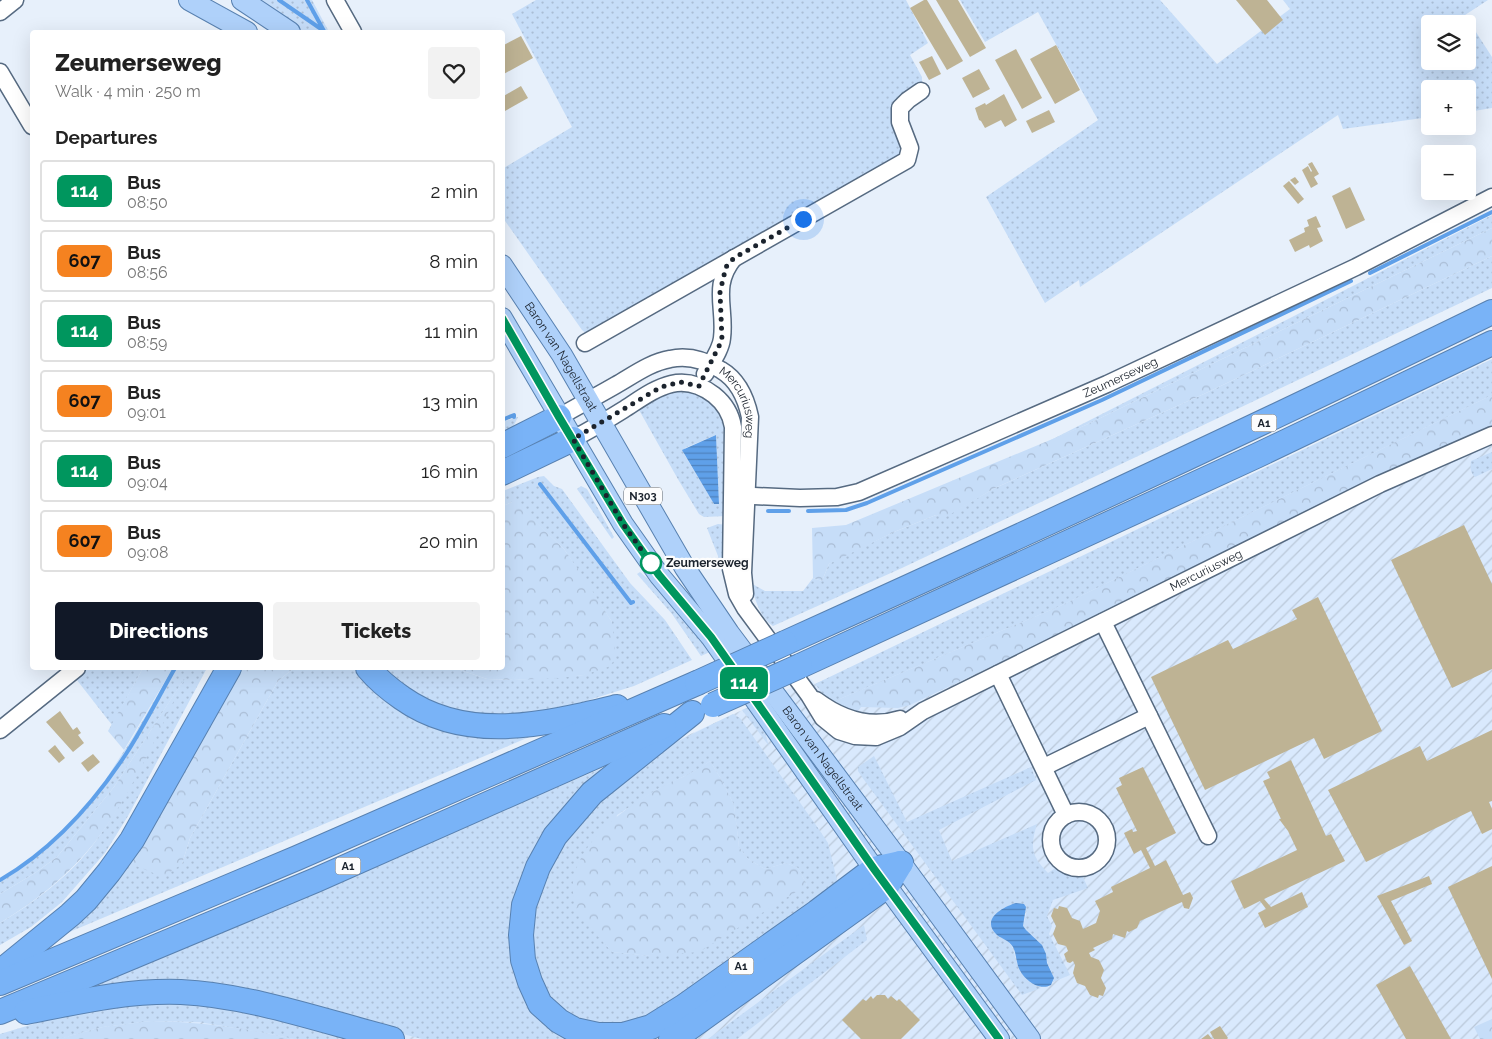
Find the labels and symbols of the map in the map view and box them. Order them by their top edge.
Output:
your location [791,207,816,232]
street label: Baron van Nagellstraat [522,299,600,414]
street label: Zeumerseweg [1081,354,1160,401]
street label: Mercuriusweg [717,364,757,439]
road number: A1 [1252,414,1276,432]
road number: N303 [624,488,662,504]
street label: Mercuriusweg [1168,547,1245,594]
marker: Zeumerseweg [640,552,662,574]
place label: Zeumerseweg [666,556,749,570]
line badge: 114 [715,667,773,699]
street label: Baron van Nagellstraat [779,704,866,813]
road number: A1 [336,858,360,874]
road number: A1 [728,958,754,974]

